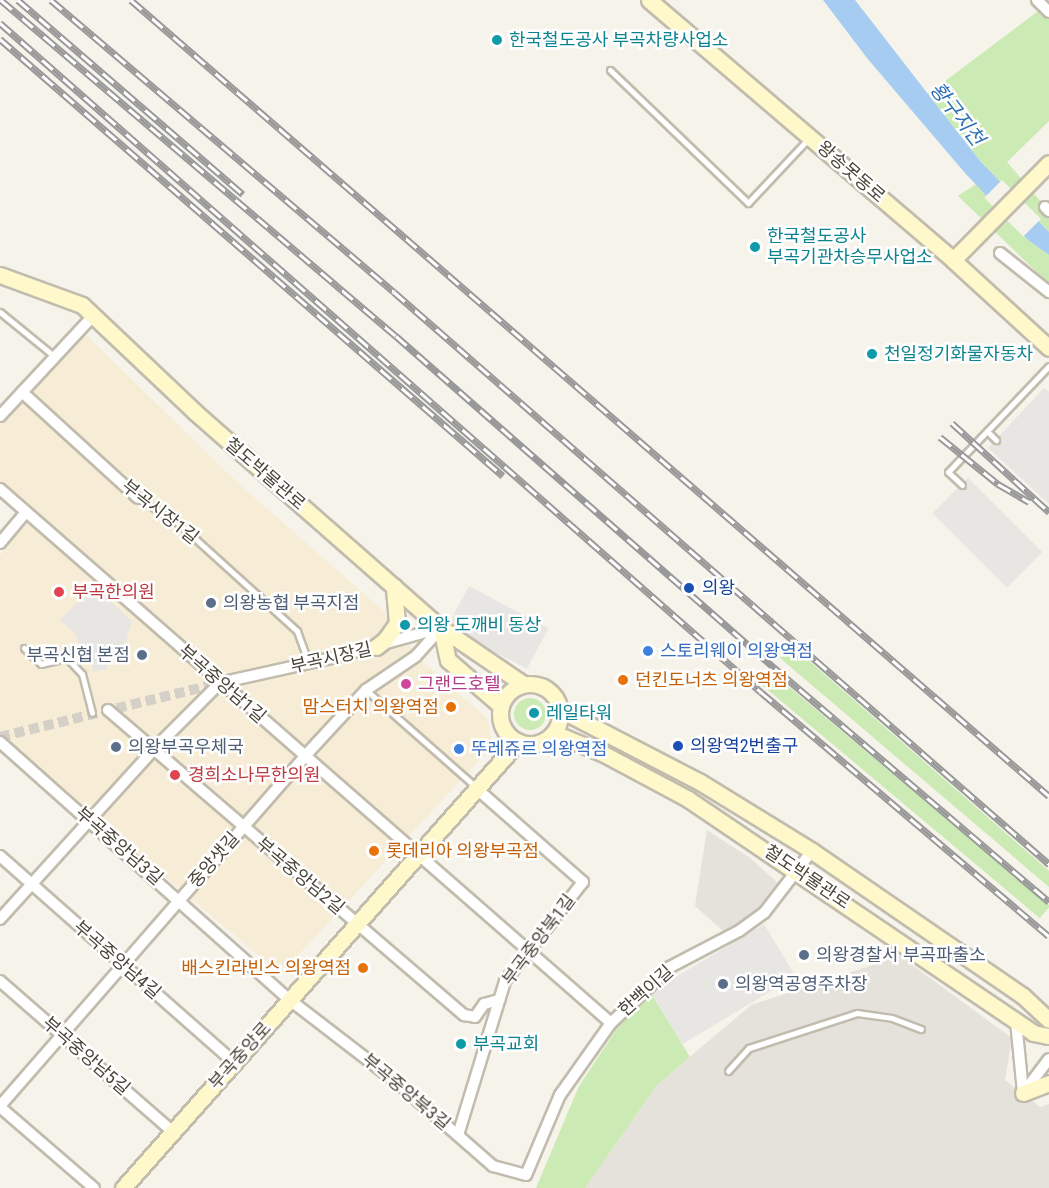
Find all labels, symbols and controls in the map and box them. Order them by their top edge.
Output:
place label: 한국철도공사 부곡차량사업소 [509,29,728,51]
marker: 한국철도공사 부곡차량사업소 [490,33,504,47]
water label: 황구지천 [925,78,989,150]
street label: 왕송못동로 [813,137,889,207]
place label: 한국철도공사 부곡기관차승무사업소 [767,226,933,268]
marker: 한국철도공사 부곡기관차승무사업소 [748,240,762,254]
place label: 천일정기화물자동차 [884,343,1033,365]
marker: 천일정기화물자동차 [865,347,879,361]
street label: 철도박물관로 [220,433,310,515]
street label: 부곡시장1길 [117,475,203,549]
place label: 의왕 [702,577,735,599]
marker: 의왕 [680,579,698,597]
place label: 부곡한의원 [72,581,155,603]
marker: 부곡한의원 [50,583,68,601]
place label: 의왕농협 부곡지점 [223,592,360,614]
marker: 의왕농협 부곡지점 [204,596,218,610]
place label: 의왕 도깨비 동상 [417,614,541,636]
marker: 의왕 도깨비 동상 [398,618,412,632]
street label: 부곡시장길 [288,638,374,678]
street label: 부곡중앙남1길 [174,640,270,728]
place label: 스토리웨이 의왕역점 [660,640,813,662]
place label: 부곡신협 본점 [27,644,130,666]
marker: 스토리웨이 의왕역점 [641,644,655,658]
marker: 부곡신협 본점 [135,648,149,662]
place label: 던킨도너츠 의왕역점 [635,669,788,691]
place label: 그랜드호텔 [418,673,501,695]
marker: 던킨도너츠 의왕역점 [616,673,630,687]
marker: 그랜드호텔 [399,677,413,691]
place label: 맘스터치 의왕역점 [302,696,439,718]
marker: 맘스터치 의왕역점 [444,700,458,714]
place label: 레일타워 [546,702,612,724]
marker: 레일타워 [527,706,541,720]
place label: 의왕역2번출구 [690,735,798,757]
place label: 의왕부곡우체국 [128,736,244,758]
place label: 뚜레쥬르 의왕역점 [471,738,608,760]
marker: 의왕역2번출구 [671,739,685,753]
marker: 의왕부곡우체국 [109,740,123,754]
marker: 뚜레쥬르 의왕역점 [452,742,466,756]
place label: 경희소나무한의원 [188,764,320,786]
marker: 경희소나무한의원 [166,766,184,784]
street label: 부곡중앙남3길 [71,802,167,890]
street label: 중앙샛길 [184,828,244,892]
street label: 부곡중앙남2길 [252,833,348,919]
place label: 롯데리아 의왕부곡점 [386,840,539,862]
street label: 철도박물관로 [760,840,854,914]
marker: 롯데리아 의왕부곡점 [367,844,381,858]
street label: 부곡중앙북1길 [498,890,580,990]
street label: 부곡중앙남4길 [69,916,165,1004]
place label: 의왕경찰서 부곡파출소 [816,944,986,966]
marker: 의왕경찰서 부곡파출소 [797,948,811,962]
place label: 배스킨라빈스 의왕역점 [181,957,351,979]
marker: 배스킨라빈스 의왕역점 [356,961,370,975]
street label: 한백이길 [614,961,678,1021]
place label: 의왕역공영주차장 [735,973,867,995]
marker: 의왕역공영주차장 [716,977,730,991]
street label: 부곡중앙남5길 [38,1012,134,1100]
street label: 부곡중앙로 [204,1018,276,1094]
place label: 부곡교회 [473,1033,539,1055]
marker: 부곡교회 [454,1037,468,1051]
street label: 부곡중앙북3길 [358,1049,454,1135]

